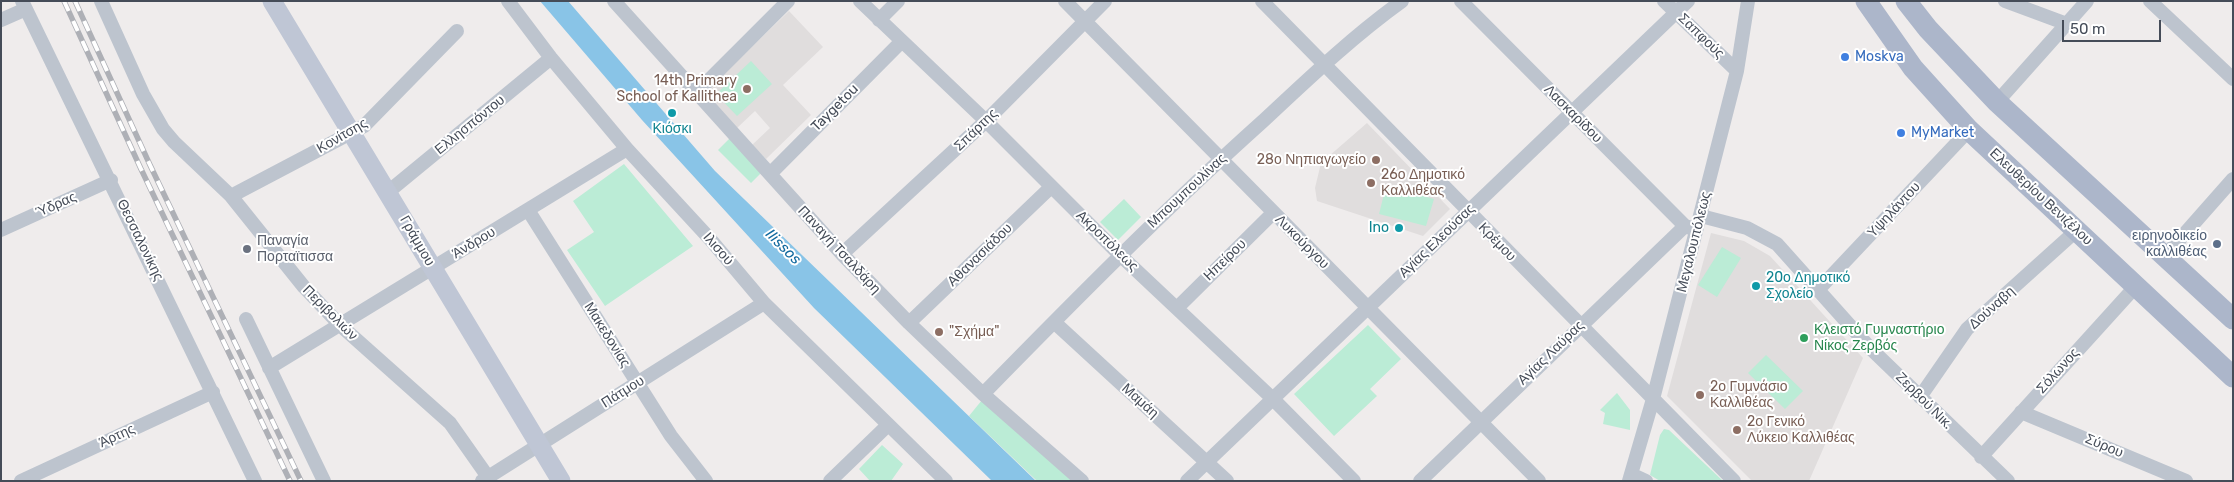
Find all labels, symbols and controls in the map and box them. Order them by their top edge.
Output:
street label: Σαπφούς [1674,10,1728,62]
scale bar [2064,10,2163,42]
text: 50 m [2070,20,2105,38]
place label: Moskva [1855,49,1904,65]
marker: Moskva [1839,51,1851,63]
place label: 14th Primary School of Kallithea [617,73,737,105]
street label: Taygetou [808,81,862,135]
street label: Λασκαρίδου [1540,81,1606,147]
marker: 14th Primary School of Kallithea [741,83,753,95]
street label: Ελλησπόντου [432,92,508,158]
street label: Σπάρτης [951,105,1001,155]
marker: Κιόσκι [666,107,678,119]
street label: Κονίτσης [314,115,370,157]
place label: Κιόσκι [653,121,691,137]
place label: MyMarket [1911,125,1974,141]
marker: MyMarket [1895,127,1907,139]
street label: Ελευθερίου Βενιζέλου [1986,145,2096,249]
street label: Μπουμπουλίνας [1144,150,1230,232]
place label: 28ο Νηπιαγωγείο [1257,152,1366,168]
marker: 28ο Νηπιαγωγείο [1370,154,1382,166]
place label: 26ο Δημοτικό Καλλιθέας [1381,167,1465,200]
marker: 26ο Δημοτικό Καλλιθέας [1365,177,1377,189]
street label: Υψηλάντου [1864,179,1924,241]
street label: Ύδρας [33,189,79,221]
street label: Μεγαλουπόλεως [1673,190,1715,294]
street label: Θεσσαλονίκης [113,196,167,284]
street label: Αγίας Ελεούσας [1396,201,1478,281]
street label: Παναγή Τσαλδάρη [794,203,884,297]
street label: Ακροπόλεως [1072,207,1142,275]
street label: Λυκούργου [1271,211,1333,273]
street label: Γράμμου [396,213,438,269]
street label: Κρέμου [1475,219,1519,265]
street label: Αθανασιάδου [944,220,1016,290]
place label: Ino [1369,220,1389,236]
marker: Ino [1393,222,1405,234]
street label: Άνδρου [449,224,499,262]
water label: Ilissos [761,225,805,269]
place label: ειρηνοδικείο καλλιθέας [2132,228,2207,260]
street label: Ιλισού [699,229,737,269]
place label: Παναγία Πορταϊτισσα [257,233,333,266]
street label: Ηπείρου [1200,236,1250,284]
marker: ειρηνοδικείο καλλιθέας [2211,238,2223,250]
marker: Παναγία Πορταϊτισσα [241,243,253,255]
place label: 20ο Δημοτικό Σχολείο [1766,270,1850,302]
marker: 20ο Δημοτικό Σχολείο [1750,280,1762,292]
street label: Περιβολιών [299,282,361,344]
street label: Δούναβη [1966,283,2018,333]
street label: Μακεδονίας [580,299,634,371]
street label: Αγίας Λαύρας [1514,317,1588,389]
place label: Κλειστό Γυμναστήριο Νίκος Ζερβός [1814,322,1944,354]
place label: "Σχήμα" [949,324,999,340]
marker: "Σχήμα" [933,326,945,338]
marker: Κλειστό Γυμναστήριο Νίκος Ζερβός [1798,332,1810,344]
street label: Σόλωνος [2033,345,2083,397]
street label: Ζερβού Νικ. [1892,369,1956,433]
street label: Πάτμου [599,372,647,412]
place label: 2ο Γυμνάσιο Καλλιθέας [1710,379,1787,412]
street label: Μαμάη [1118,380,1162,422]
marker: 2ο Γυμνάσιο Καλλιθέας [1694,389,1706,401]
place label: 2ο Γενικό Λύκειο Καλλιθέας [1747,414,1855,447]
street label: Άρτης [97,421,137,451]
marker: 2ο Γενικό Λύκειο Καλλιθέας [1731,424,1743,436]
street label: Σύρου [2082,431,2126,461]

